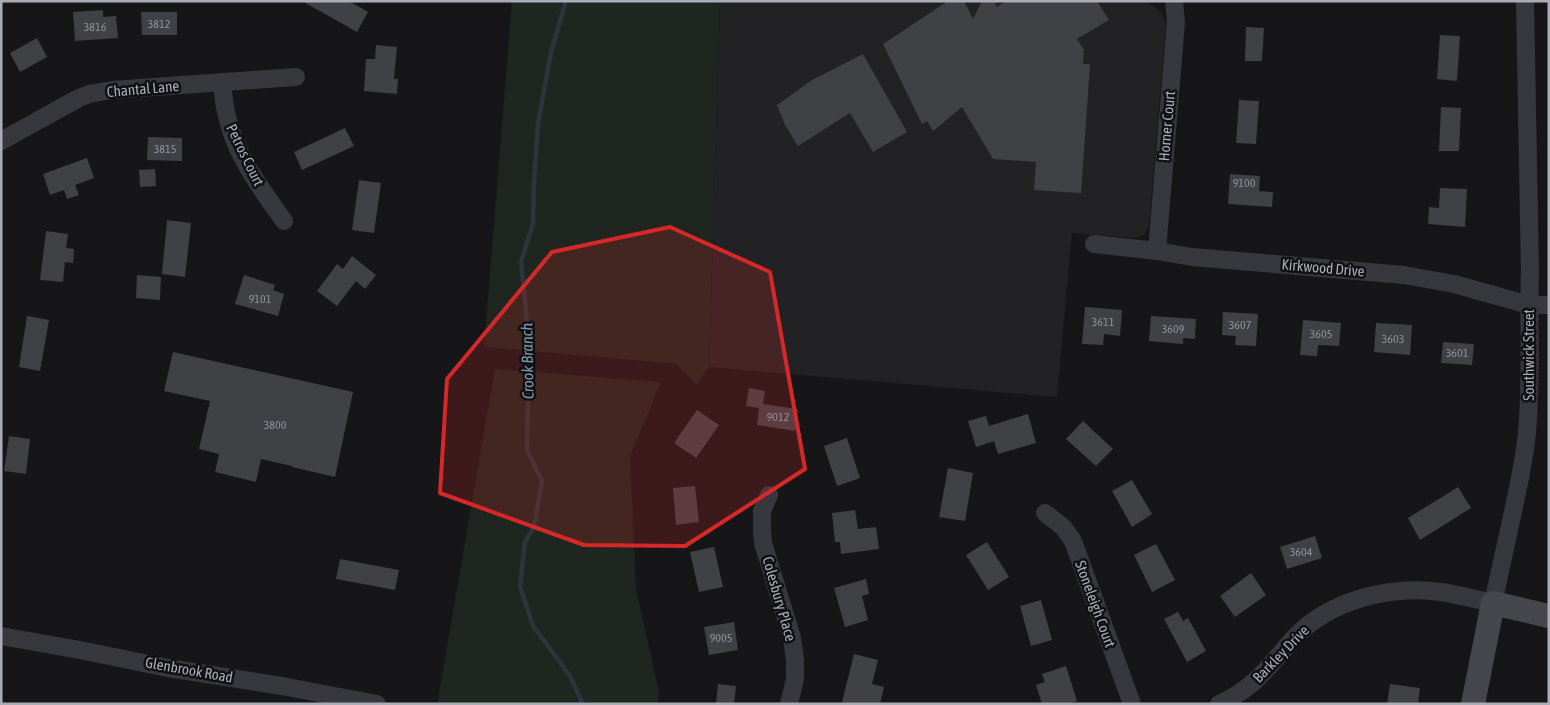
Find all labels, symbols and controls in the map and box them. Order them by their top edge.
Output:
house number: 3812 [148,17,170,31]
house number: 3816 [84,20,107,34]
street label: Chantal Lane [106,77,180,100]
street label: Horner Court [1155,90,1178,162]
street label: Petros Court [223,121,268,189]
house number: 3815 [154,142,176,156]
house number: 9100 [1233,176,1256,190]
street label: Kirkwood Drive [1281,255,1365,280]
house number: 9101 [249,292,272,306]
street label: Southwick Street [1520,309,1537,401]
house number: 3611 [1092,315,1115,329]
house number: 3607 [1229,318,1252,332]
water label: Crook Branch [517,322,537,399]
house number: 3609 [1162,322,1185,336]
house number: 3605 [1310,327,1332,341]
house number: 3603 [1382,332,1404,346]
house number: 3601 [1446,346,1469,360]
house number: 9012 [767,410,789,424]
house number: 3800 [264,418,287,432]
house number: 3604 [1290,545,1313,559]
street label: Colesbury Place [759,555,800,643]
street label: Stoneleigh Court [1072,558,1119,650]
street label: Barkley Drive [1249,621,1312,686]
house number: 9005 [710,631,732,645]
street label: Glenbrook Road [144,653,234,686]

